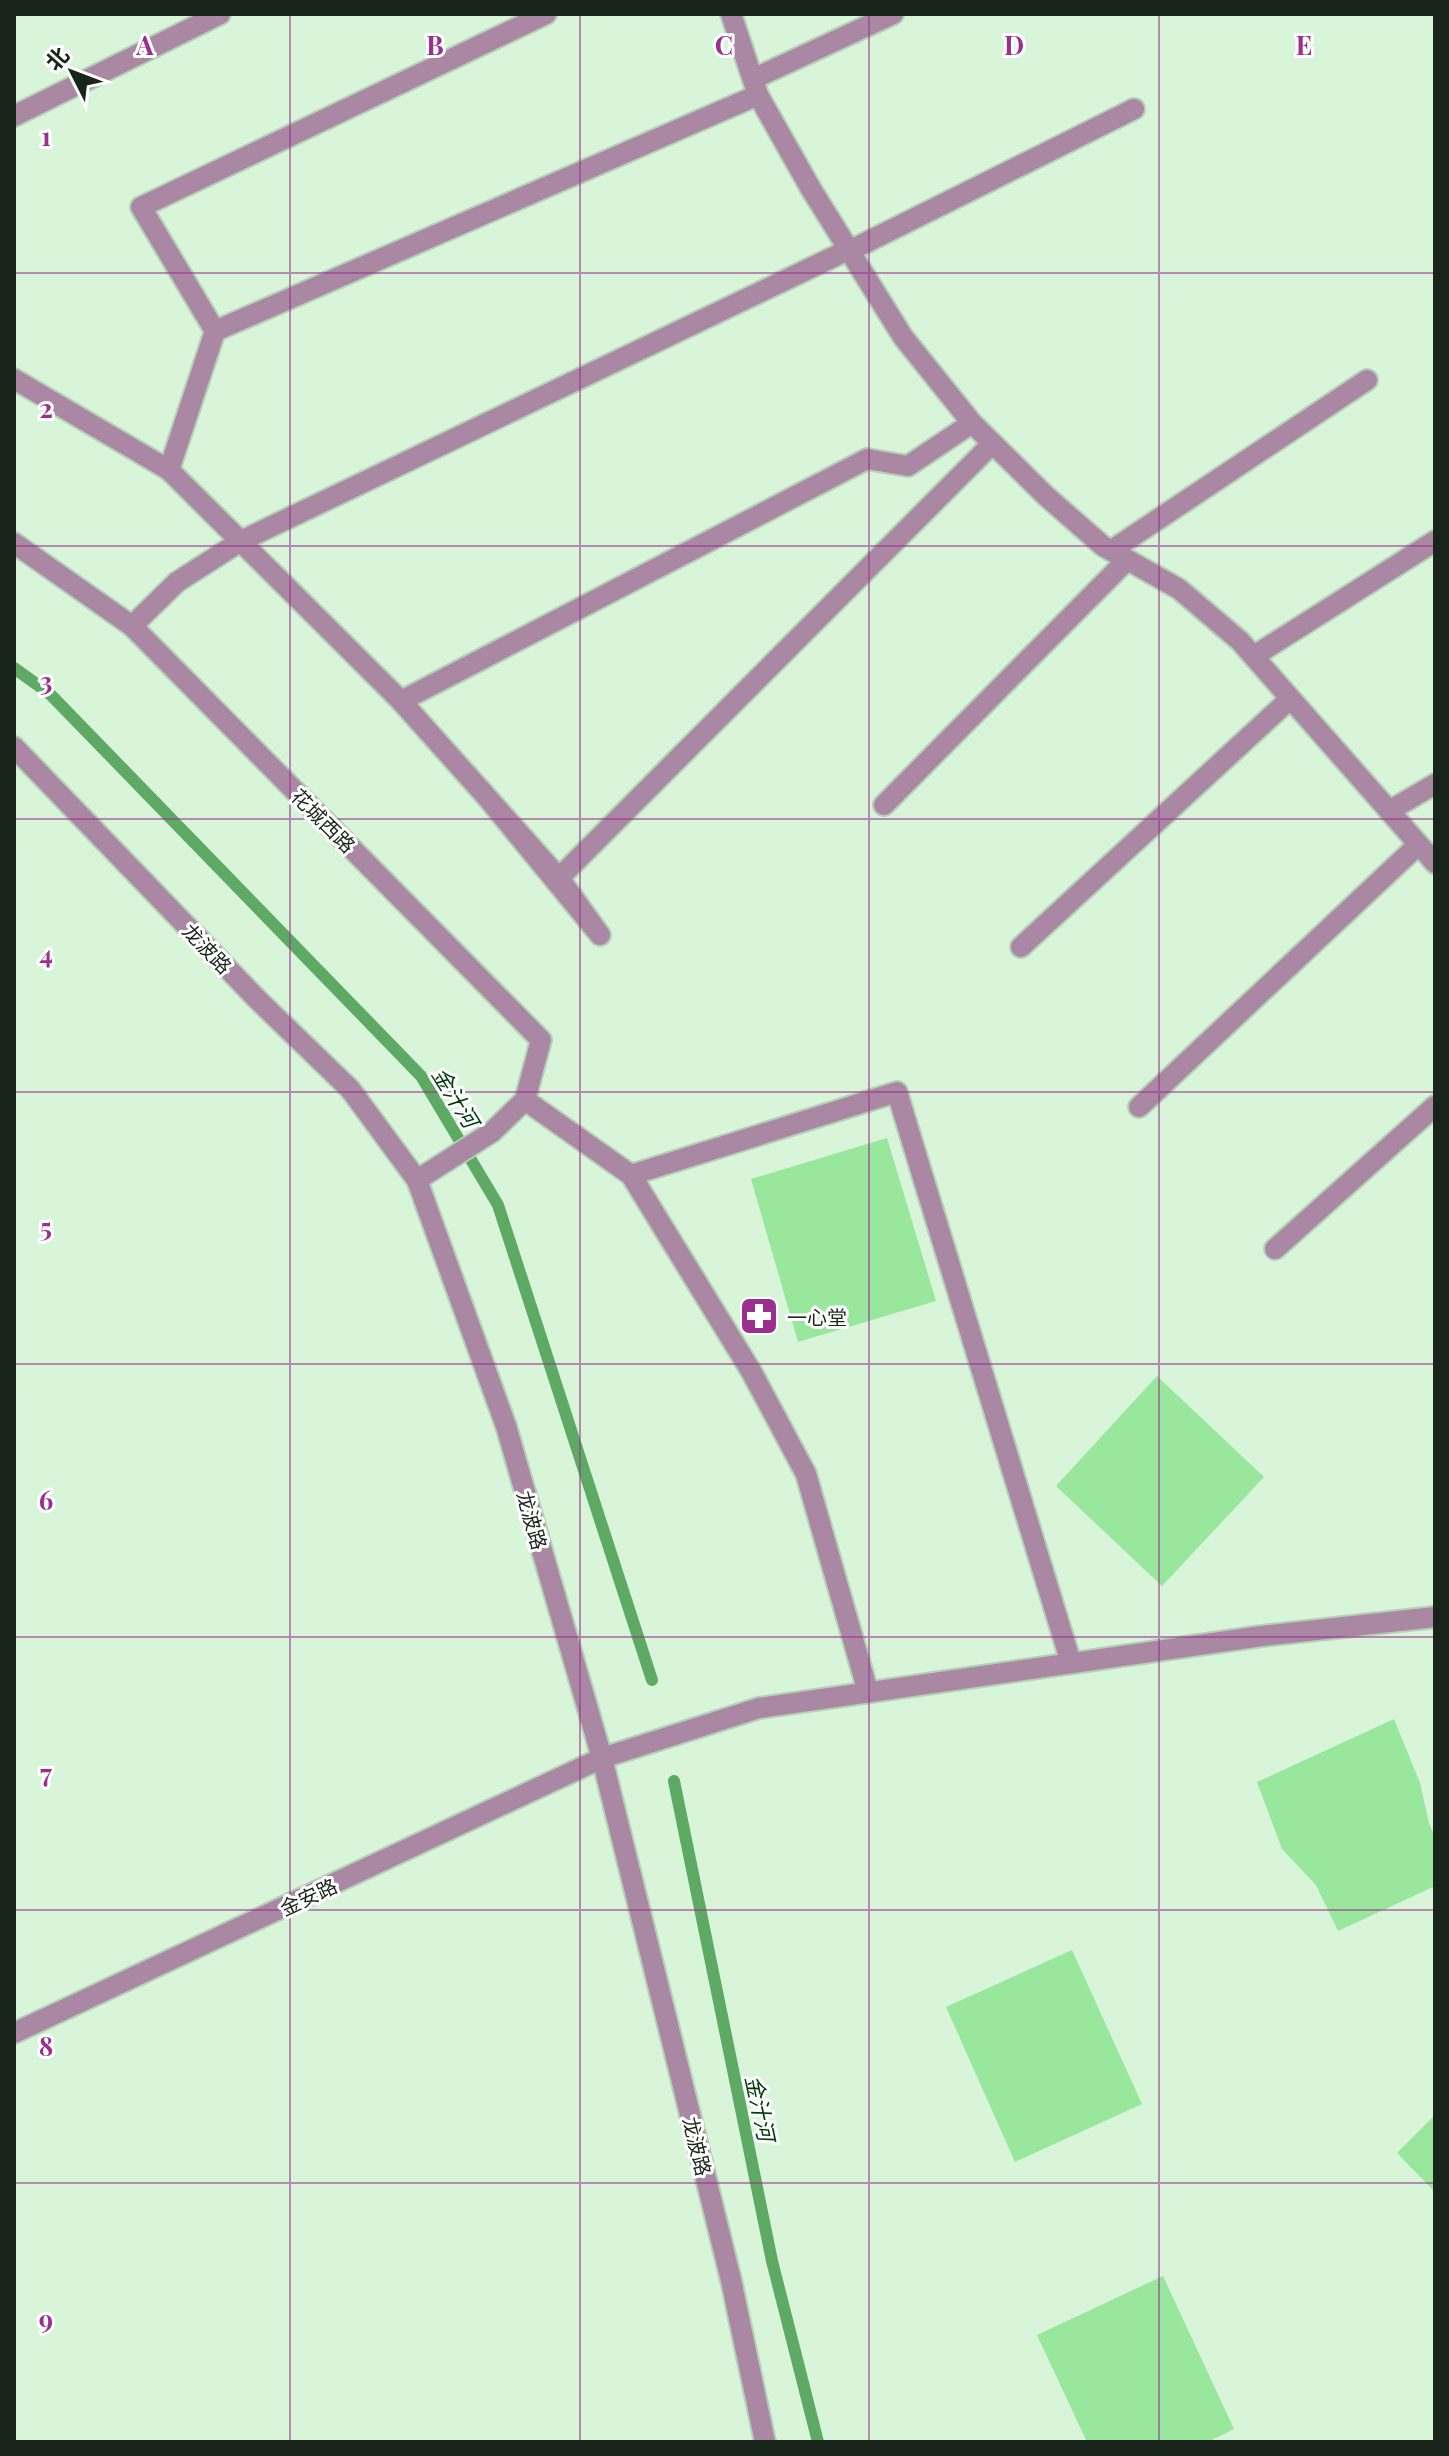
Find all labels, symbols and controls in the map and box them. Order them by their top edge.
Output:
text: A [135,27,154,62]
text: B [426,27,444,62]
text: C [715,27,733,62]
text: D [1004,27,1024,62]
text: E [1296,27,1312,62]
north arrow [32,32,112,112]
text: 北 [38,40,75,76]
text: 1 [41,118,51,153]
text: 2 [39,390,53,425]
text: 3 [40,663,52,698]
street label: 花城西路 [286,782,362,858]
street label: 龙波路 [177,917,239,979]
text: 4 [39,936,53,971]
water label: 金汁河 [426,1061,488,1136]
text: 5 [40,1209,52,1244]
pharmacy icon: 一心堂 [738,1295,780,1337]
place label: 一心堂 [787,1303,847,1330]
text: 6 [39,1482,53,1517]
street label: 龙波路 [512,1487,554,1553]
text: 7 [40,1755,52,1790]
street label: 金安路 [275,1871,341,1921]
text: 8 [39,2028,53,2063]
water label: 金汁河 [739,2073,783,2147]
street label: 龙波路 [678,2114,718,2178]
text: 9 [39,2301,53,2336]

